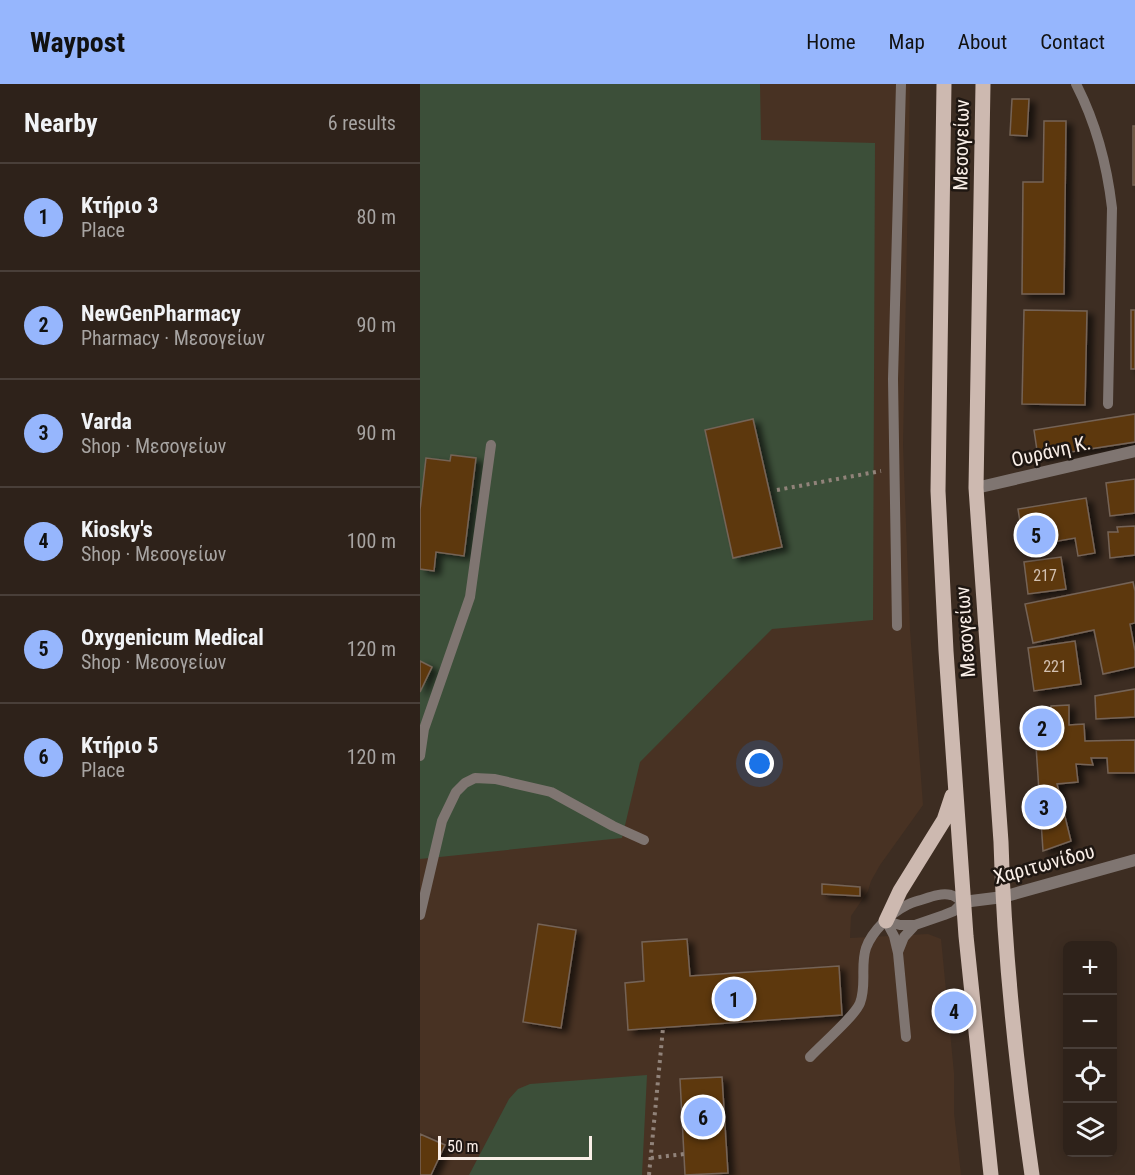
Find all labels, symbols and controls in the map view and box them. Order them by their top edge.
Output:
text: Waypost [30,26,125,59]
text: Home [806,30,856,54]
text: Map [889,30,925,54]
text: About [958,30,1007,54]
text: Contact [1040,30,1105,54]
street label: Μεσογείων [948,99,974,191]
text: Nearby [24,108,98,138]
text: 6 results [328,111,396,135]
text: Κτήριο 3 [81,193,158,218]
text: 1 [38,205,49,229]
text: 80 m [357,205,396,229]
text: Place [81,218,125,242]
text: NewGenPharmacy [81,301,241,326]
text: 2 [38,313,49,337]
text: 90 m [357,313,396,337]
text: Pharmacy · Μεσογείων [81,326,265,350]
text: Varda [81,409,132,434]
text: 3 [38,421,49,445]
text: 90 m [357,421,396,445]
street label: Ουράνη Κ. [1009,430,1093,472]
text: Shop · Μεσογείων [81,434,226,458]
pin: 5 [1016,512,1056,558]
text: Kiosky's [81,517,153,542]
text: 4 [38,529,49,553]
text: 100 m [347,529,396,553]
text: Shop · Μεσογείων [81,542,226,566]
house number: 217 [1033,566,1057,585]
street label: Μεσογείων [950,585,980,678]
text: Oxygenicum Medical [81,625,264,650]
text: 5 [38,637,49,661]
text: 120 m [347,637,396,661]
text: Shop · Μεσογείων [81,650,226,674]
house number: 221 [1043,657,1067,676]
pin: 2 [1022,706,1062,750]
text: Κτήριο 5 [81,733,158,758]
text: 6 [38,745,49,769]
text: 120 m [347,745,396,769]
your location [745,749,774,778]
text: Place [81,758,125,782]
pin: 3 [1024,784,1064,830]
street label: Χαριτωνίδου [991,839,1097,889]
map controls [1063,941,1117,1157]
button: + [1063,941,1117,995]
pin: 1 [714,976,754,1022]
pin: 4 [934,988,974,1034]
button: − [1063,995,1117,1049]
button: locate [1063,1049,1117,1103]
pin: 6 [684,1094,722,1140]
button: layers [1063,1103,1117,1157]
scale bar [438,1133,592,1160]
text: 50 m [447,1137,479,1156]

